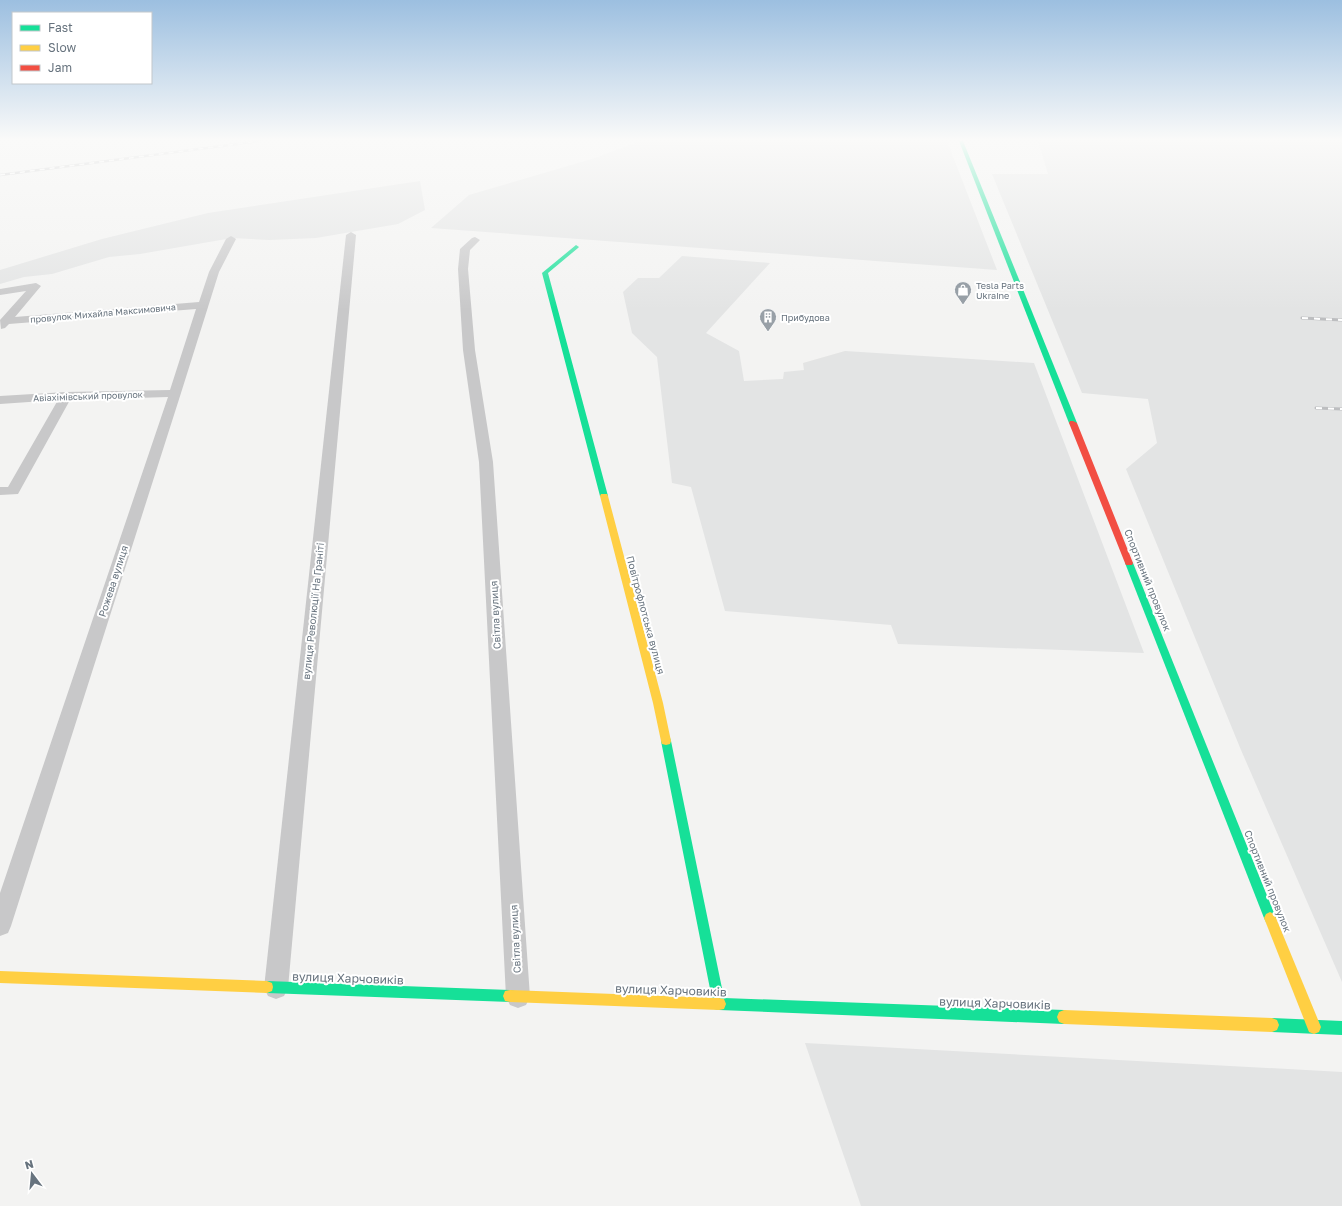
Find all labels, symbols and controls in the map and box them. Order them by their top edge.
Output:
legend [12,12,152,84]
text: Fast [48,20,73,35]
text: Slow [48,40,76,55]
text: Jam [48,60,72,75]
shop icon: Tesla Parts Ukraine [953,280,973,305]
place label: Tesla Parts Ukraine [976,280,1024,301]
street label: провулок Михайла Максимовича [30,301,176,325]
building icon: Прибудова [758,307,778,332]
place label: Прибудова [781,312,830,323]
street label: Авіахімівський провулок [33,389,143,403]
street label: Спортивний провулок [1122,527,1174,633]
street label: вулиця Революції На Граніті [300,542,326,680]
street label: Рожева вулиця [96,544,130,618]
street label: Повітрофлотська вулиця [624,555,668,675]
street label: Світла вулиця [487,581,503,649]
street label: Спортивний провулок [1242,828,1294,934]
street label: Світла вулиця [507,905,523,973]
street label: вулиця Харчовиків [292,969,404,987]
street label: вулиця Харчовиків [615,981,727,999]
street label: вулиця Харчовиків [939,994,1051,1012]
north arrow [12,1154,52,1194]
text: N [23,1157,35,1171]

